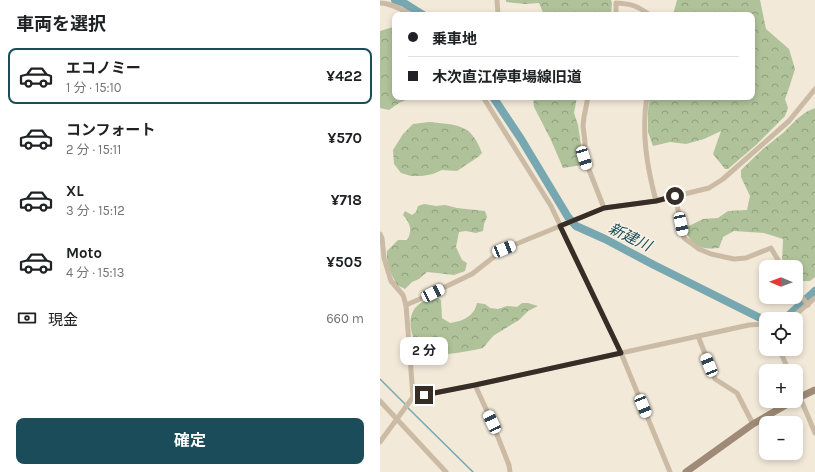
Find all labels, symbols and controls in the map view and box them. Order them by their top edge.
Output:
text: 車両を選択 [16,13,106,35]
text: 乗車地 [432,30,477,48]
icon: car [18,58,54,94]
text: エコノミー [66,59,141,77]
text: ¥422 [326,67,362,85]
text: 木次直江停車場線旧道 [432,68,582,86]
text: 1 分 · 15:10 [66,80,122,95]
icon: car [18,120,54,156]
text: コンフォート [66,121,156,139]
text: ¥570 [328,129,362,147]
text: 2 分 · 15:11 [66,142,121,157]
car [575,145,593,171]
icon: car [18,182,54,218]
text: XL [66,182,84,200]
route start [666,187,684,205]
text: ¥718 [331,191,362,209]
text: 3 分 · 15:12 [66,203,125,218]
car [673,211,689,237]
water label: 新建川 [606,219,656,256]
car [491,239,517,259]
icon: car [18,244,54,280]
text: Moto [66,244,102,262]
text: ¥505 [326,253,362,271]
north arrow [759,260,803,304]
map controls [759,260,803,460]
text: 4 分 · 15:13 [66,265,124,280]
car [420,282,446,304]
icon: cash [16,307,38,329]
text: 現金 [48,311,78,329]
text: 660 m [326,311,364,326]
button: locate [759,312,803,356]
callout: 2 分 [400,337,448,365]
text: 2 分 [412,343,436,358]
car [699,352,719,378]
button: + [759,364,803,408]
route end [415,386,433,404]
car [633,393,653,419]
car [481,409,503,435]
button: − [759,416,803,460]
button: 確定 [16,418,364,464]

